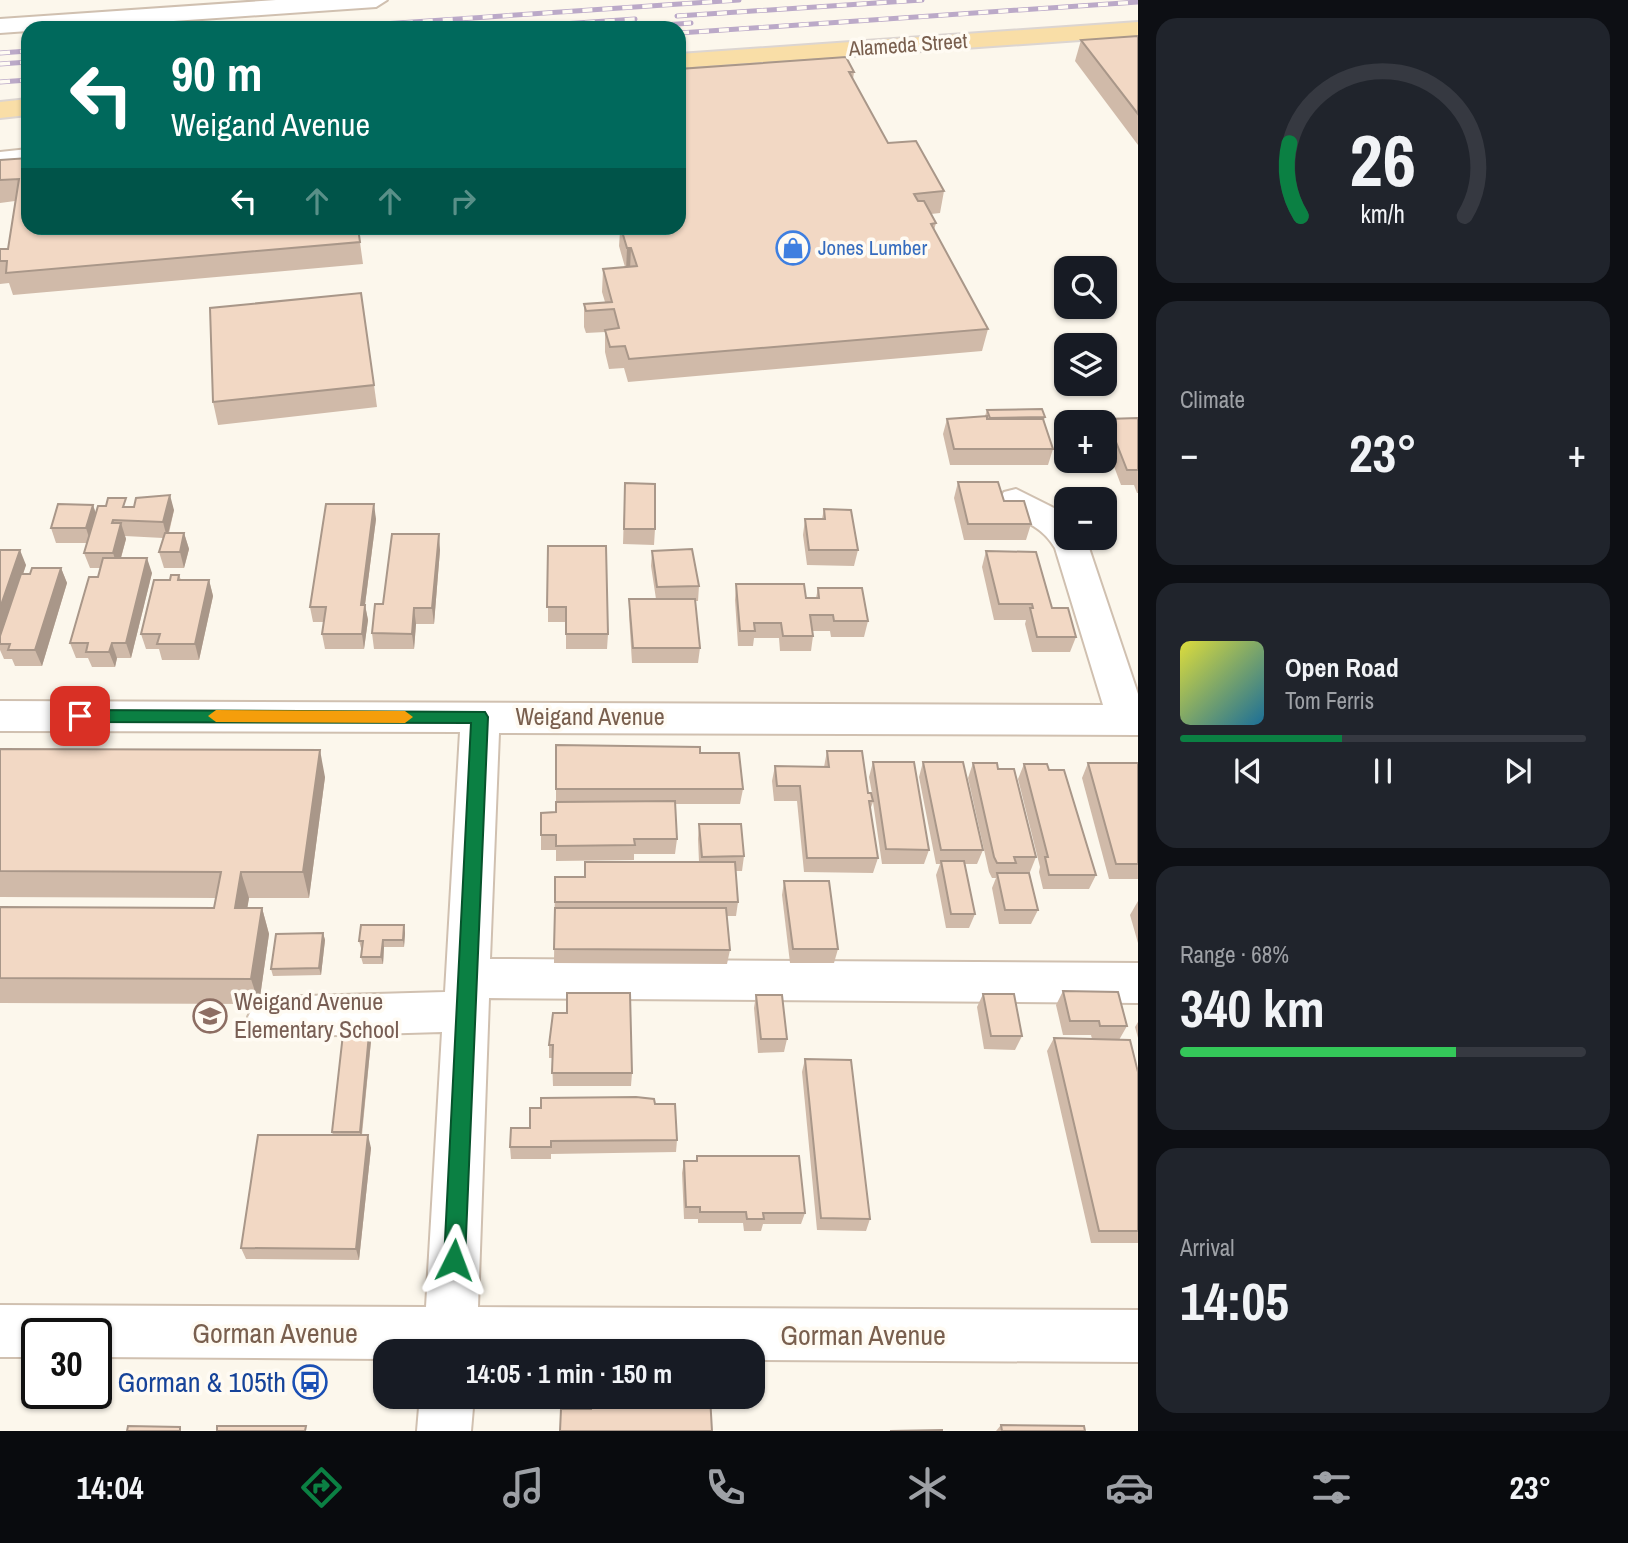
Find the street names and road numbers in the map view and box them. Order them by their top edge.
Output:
street label: Alameda Street [847,26,968,63]
street label: Weigand Avenue [515,700,665,732]
street label: Gorman Avenue [192,1314,358,1352]
street label: Gorman Avenue [780,1316,946,1354]

